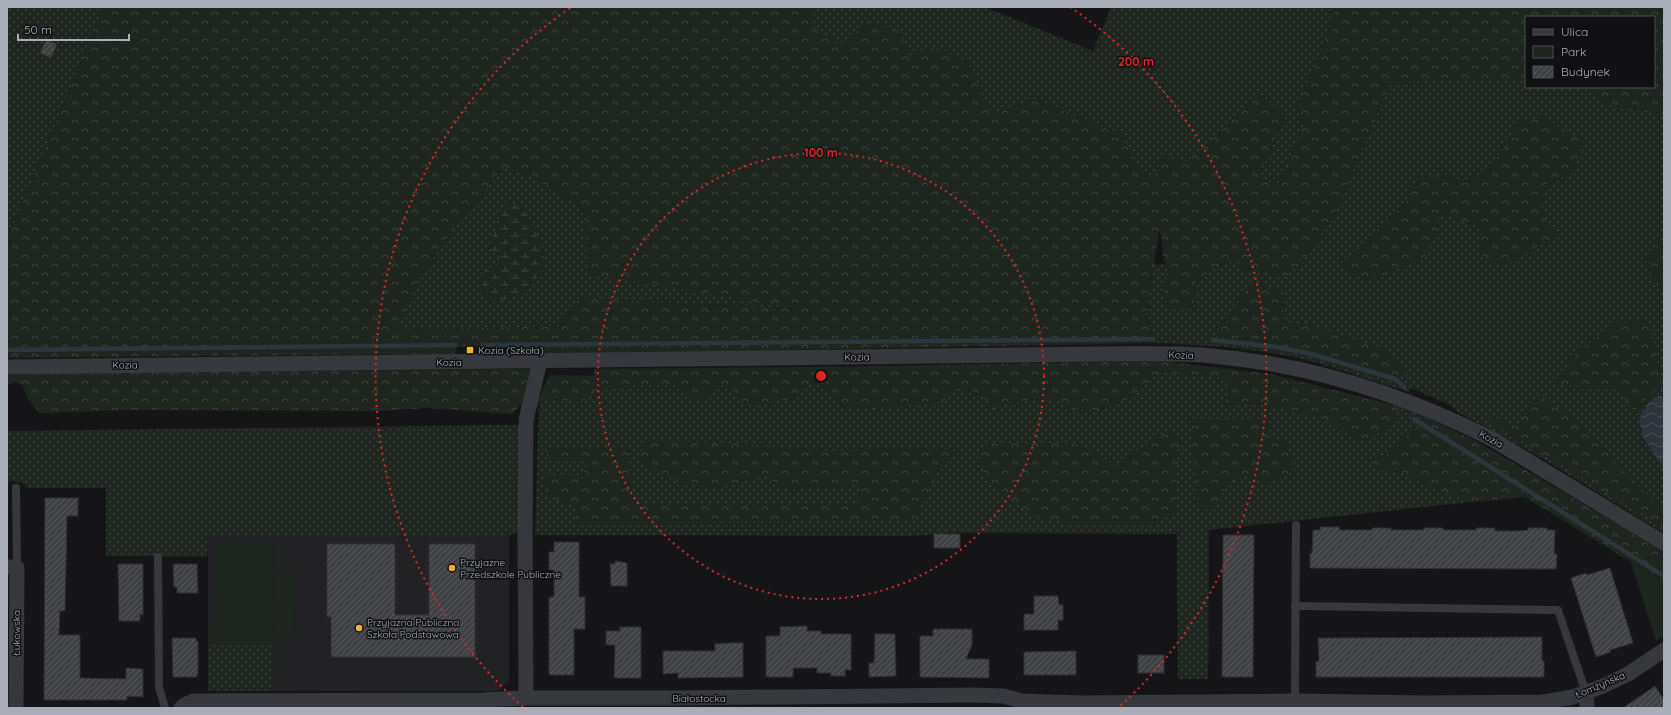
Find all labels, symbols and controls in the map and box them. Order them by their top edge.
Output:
scale bar [18,16,129,42]
legend [1525,16,1655,88]
text: 50 m [24,22,52,37]
text: Ulica [1561,24,1588,39]
text: Park [1561,44,1586,59]
text: 200 m [1118,54,1154,69]
text: Budynek [1561,64,1610,79]
text: 100 m [804,145,838,160]
place label: Kozia (Szkoła) [478,344,544,357]
marker: Kozia (Szkoła) [465,345,475,355]
street label: Kozia [1168,348,1194,362]
street label: Kozia [844,350,870,364]
street label: Kozia [436,356,462,369]
street label: Kozia [112,358,138,372]
centre of rings [814,369,828,383]
street label: Kozia [1477,427,1505,451]
place label: Przyjazne Przedszkole Publiczne [460,556,561,581]
marker: Przyjazne Przedszkole Publiczne [447,563,457,573]
street label: Łukowska [10,610,23,656]
place label: Przyjazna Publiczna Szkoła Podstawowa [367,616,459,641]
marker: Przyjazna Publiczna Szkoła Podstawowa [354,623,364,633]
street label: Łomżyńska [1573,669,1627,701]
street label: Białostocka [672,692,726,705]

